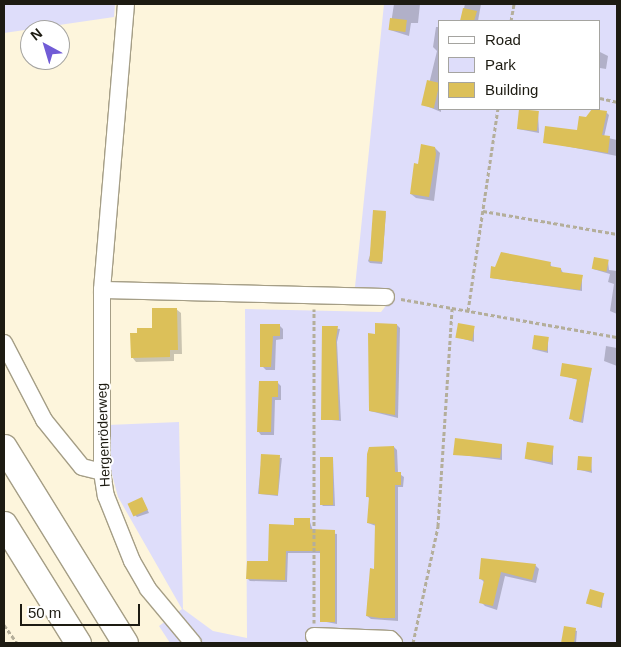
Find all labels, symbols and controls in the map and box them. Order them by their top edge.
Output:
north arrow [20,20,70,70]
legend [438,20,601,110]
text: N [27,25,45,44]
text: Road [485,31,521,48]
text: Park [485,56,516,73]
text: Building [485,81,538,98]
street label: Hergenröderweg [93,383,113,487]
scale bar [22,594,142,626]
text: 50 m [28,604,61,621]

